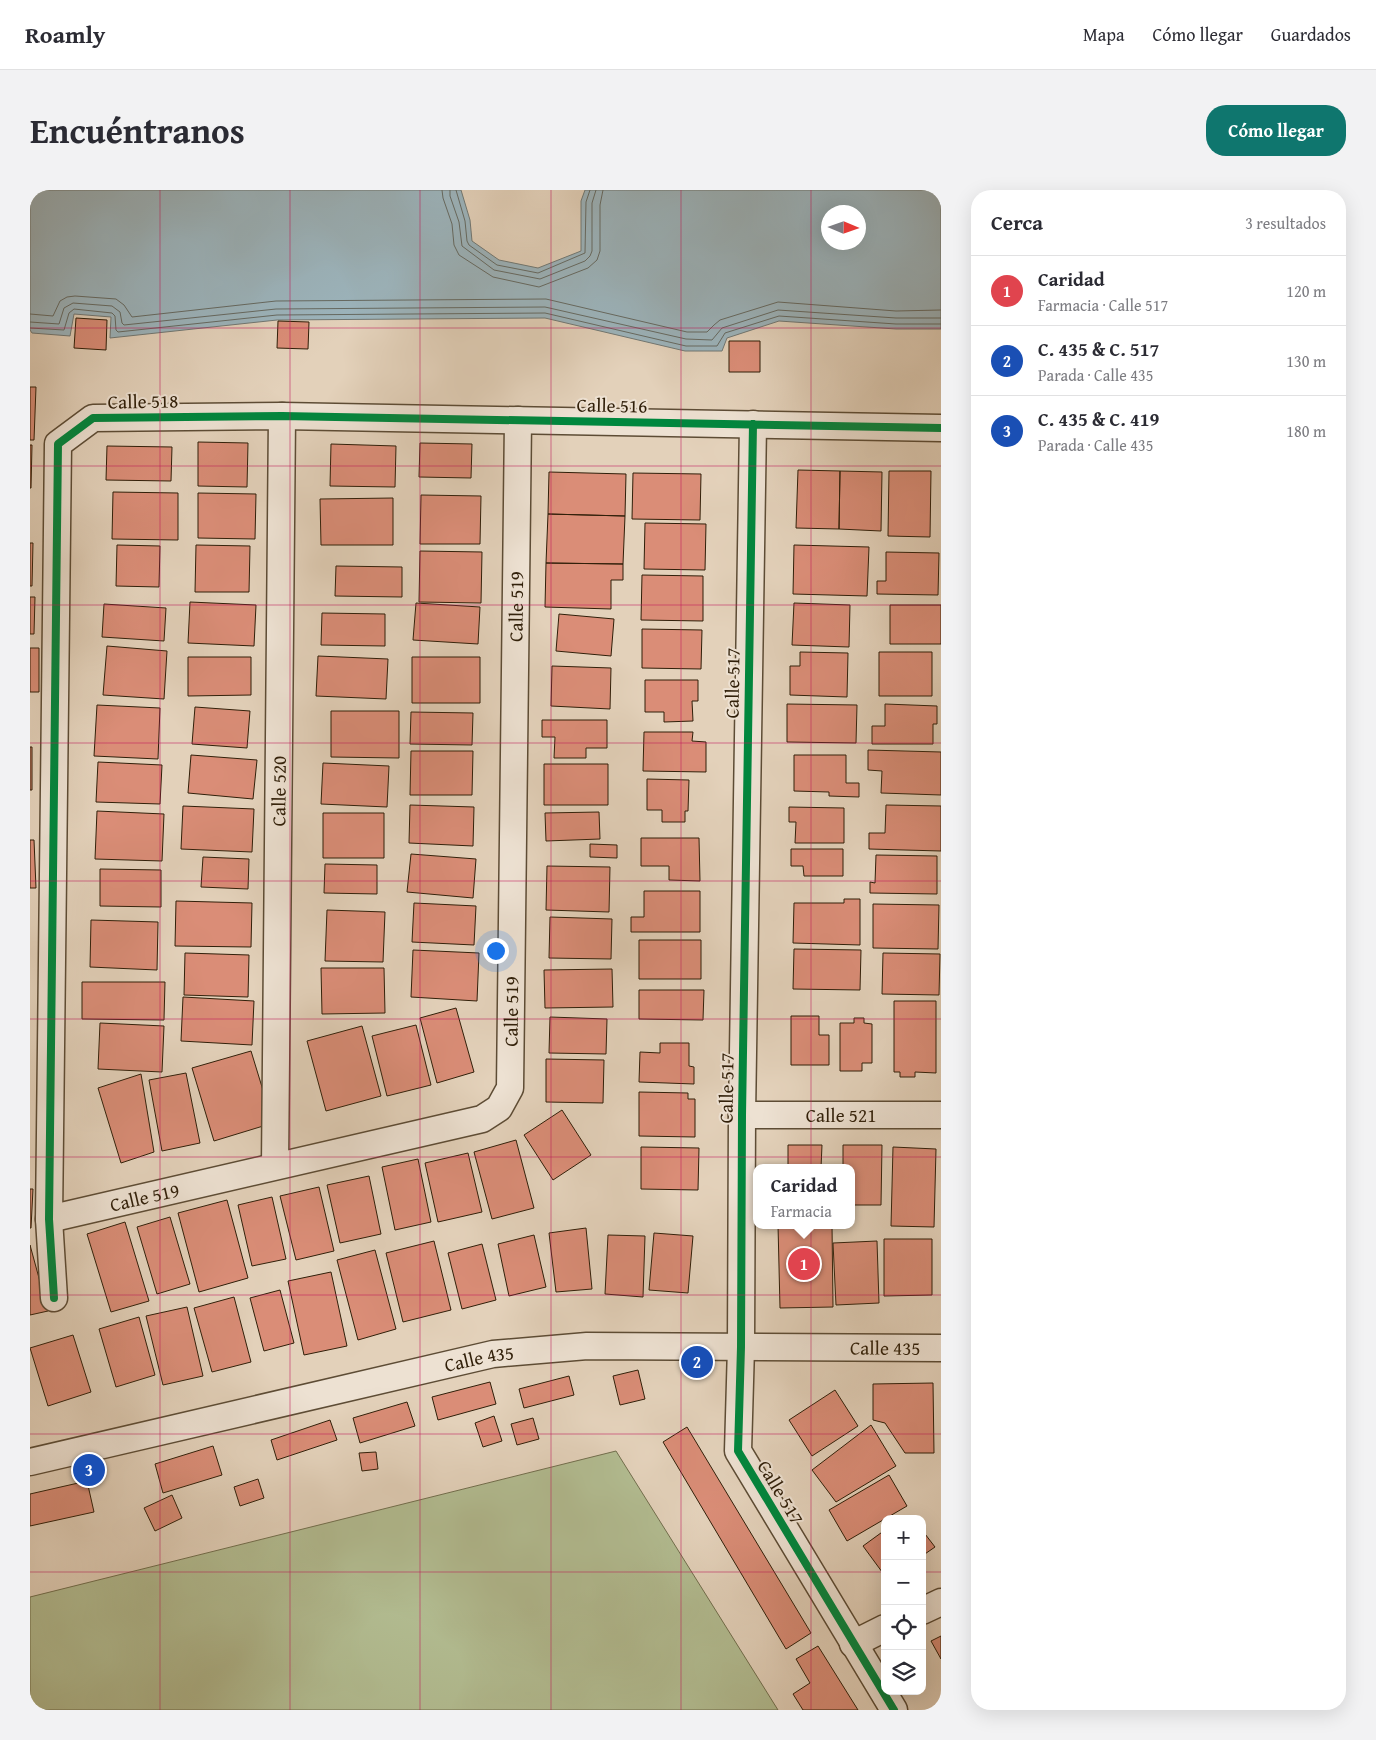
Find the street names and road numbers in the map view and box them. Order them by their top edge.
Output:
street label: Calle 518 [107,386,179,416]
street label: Calle 516 [576,390,648,420]
street label: Calle 519 [501,571,530,642]
street label: Calle 517 [717,647,747,719]
street label: Calle 520 [264,756,293,826]
street label: Calle 519 [496,976,525,1047]
street label: Calle 517 [711,1052,741,1124]
street label: Calle 521 [806,1101,876,1129]
street label: Calle 519 [107,1175,182,1219]
street label: Calle 435 [850,1333,921,1362]
street label: Calle 435 [441,1338,515,1379]
street label: Calle 517 [751,1455,811,1529]

